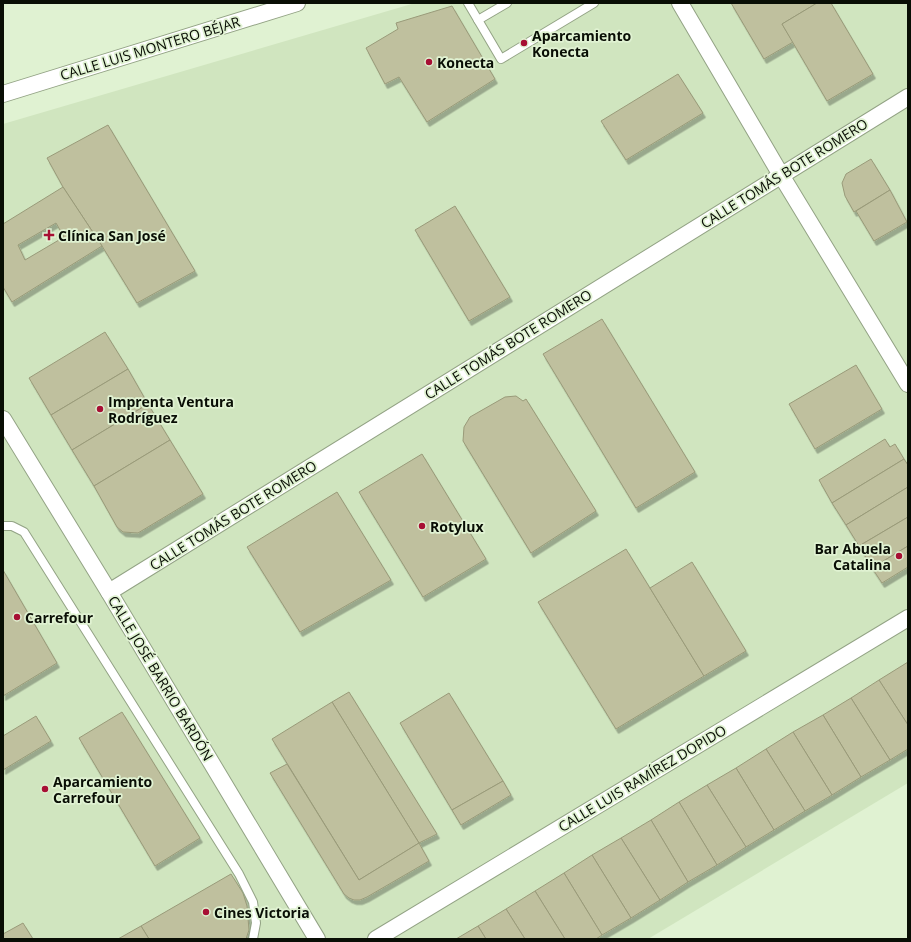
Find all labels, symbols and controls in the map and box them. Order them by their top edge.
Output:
street label: CALLE LUIS MONTERO BÉJAR [58,11,243,84]
place label: Aparcamiento Konecta [532,26,632,61]
marker: Aparcamiento Konecta [519,38,529,48]
place label: Konecta [437,53,494,72]
marker: Konecta [424,57,434,67]
street label: CALLE TOMÁS BOTE ROMERO [697,114,871,232]
place label: Clínica San José [58,226,166,245]
marker: Clínica San José [43,229,55,241]
street label: CALLE TOMÁS BOTE ROMERO [421,285,595,403]
place label: Imprenta Ventura Rodríguez [108,392,234,427]
marker: Imprenta Ventura Rodríguez [95,404,105,414]
street label: CALLE TOMÁS BOTE ROMERO [146,456,320,574]
place label: Rotylux [430,517,484,536]
marker: Rotylux [417,521,427,531]
place label: Bar Abuela Catalina [814,539,891,574]
marker: Bar Abuela Catalina [894,551,904,561]
street label: CALLE JOSÉ BARRIO BARDÓN [104,592,218,764]
place label: Carrefour [25,608,94,627]
marker: Carrefour [12,612,22,622]
street label: CALLE LUIS RAMÍREZ DOPIDO [554,720,730,836]
place label: Aparcamiento Carrefour [53,772,153,807]
marker: Aparcamiento Carrefour [40,784,50,794]
place label: Cines Victoria [214,903,310,922]
marker: Cines Victoria [201,907,211,917]

